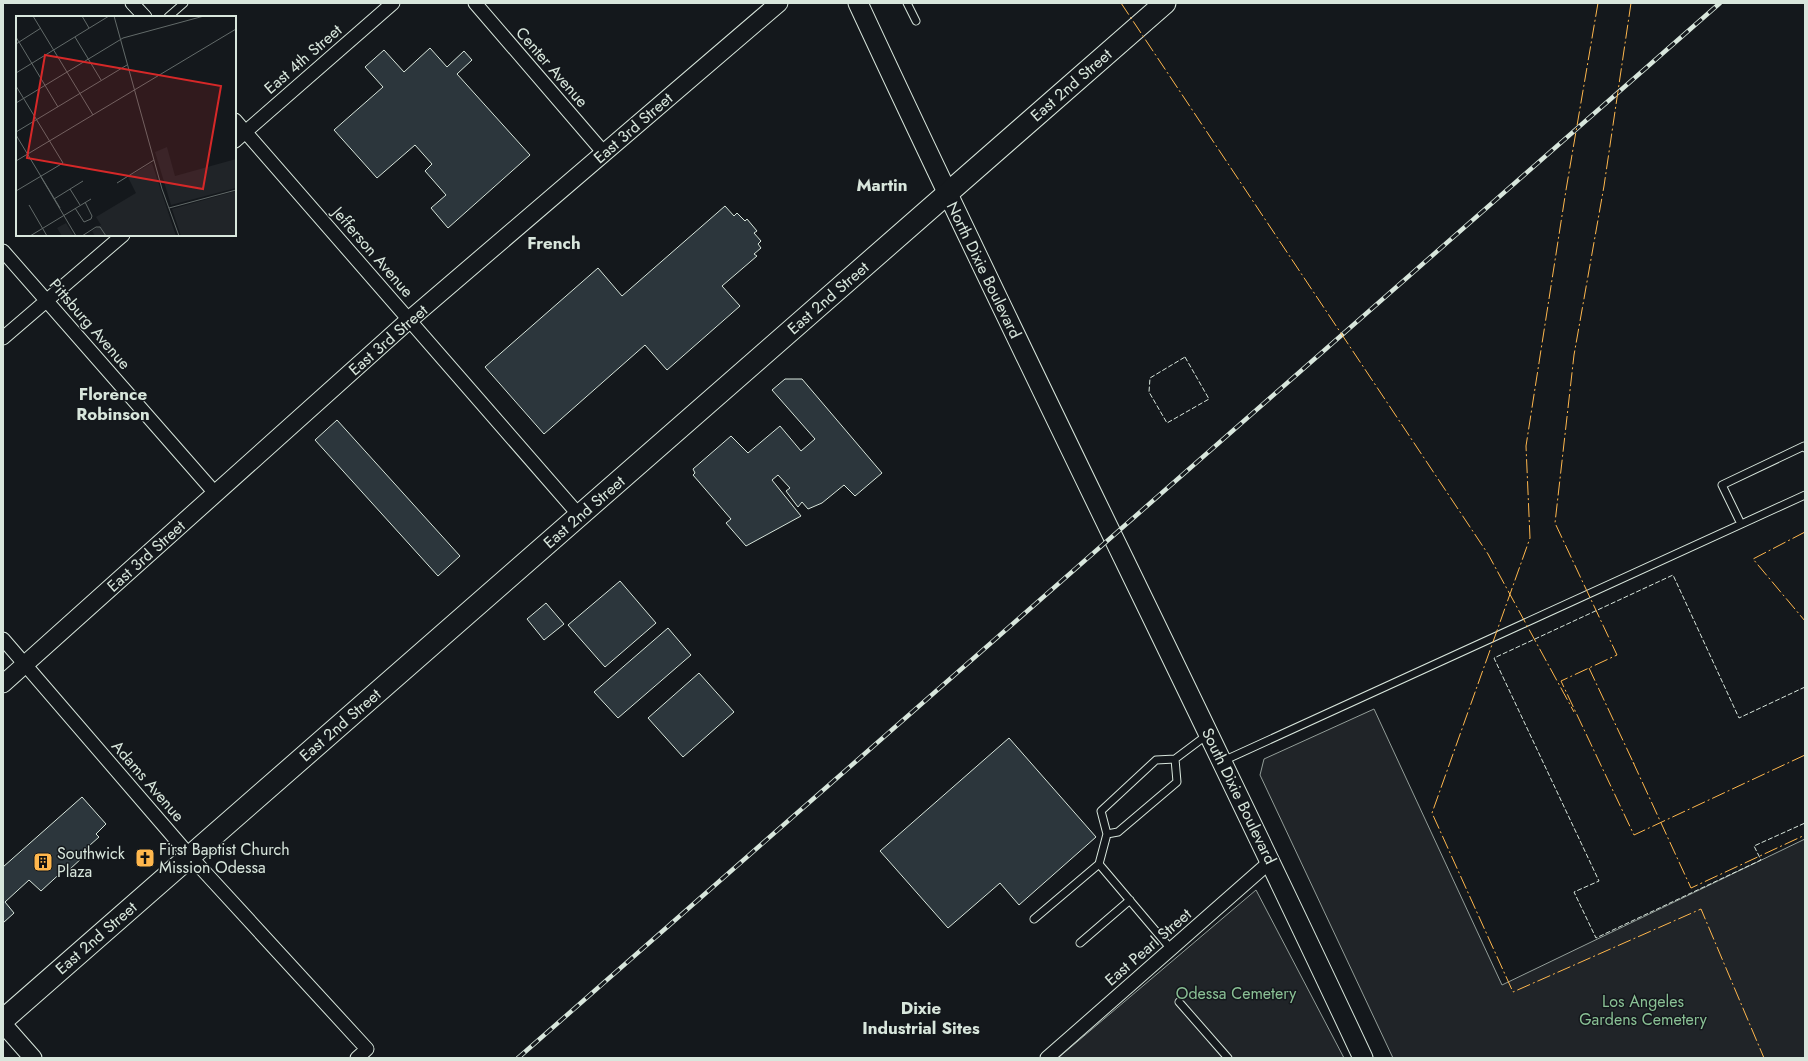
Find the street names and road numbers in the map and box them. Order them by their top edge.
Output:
street label: East 4th Street [259,19,347,99]
street label: Center Avenue [511,22,593,112]
street label: East 2nd Street [1025,43,1117,127]
street label: East 3rd Street [589,87,678,169]
street label: North Dixie Boulevard [941,198,1027,342]
street label: Jefferson Avenue [326,200,419,302]
street label: East 2nd Street [782,256,874,340]
street label: Pittsburg Avenue [44,274,136,374]
street label: East 3rd Street [344,299,433,381]
street label: East 2nd Street [538,470,630,554]
street label: East 3rd Street [102,515,190,597]
street label: East 2nd Street [294,683,386,767]
street label: South Dixie Boulevard [1196,724,1282,868]
street label: Adams Avenue [106,735,190,827]
street label: East 2nd Street [50,896,142,980]
street label: East Pearl Street [1100,903,1196,991]

